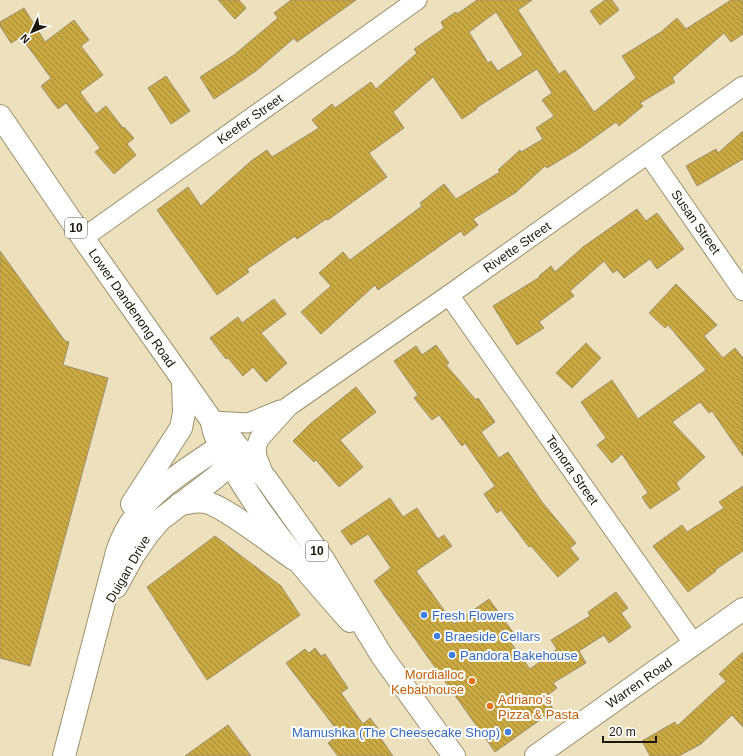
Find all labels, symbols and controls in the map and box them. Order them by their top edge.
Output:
north arrow [12,12,52,52]
text: N [18,32,32,46]
street label: Keefer Street [214,91,286,147]
street label: Susan Street [668,187,724,257]
road number: 10 [65,218,87,238]
street label: Rivette Street [480,218,554,276]
street label: Lower Dandenong Road [85,246,179,370]
street label: Temora Street [542,432,602,508]
street label: Duigan Drive [103,533,153,605]
road number: 10 [306,541,328,561]
place label: Fresh Flowers [432,608,515,623]
marker: Fresh Flowers [419,610,429,620]
place label: Braeside Cellars [445,629,541,644]
marker: Braeside Cellars [432,631,442,641]
place label: Pandora Bakehouse [460,648,578,663]
marker: Pandora Bakehouse [447,650,457,660]
street label: Warren Road [603,655,675,711]
place label: Mordialloc Kebabhouse [391,667,464,697]
marker: Mordialloc Kebabhouse [467,676,477,686]
place label: Adriano's Pizza & Pasta [498,692,580,722]
marker: Adriano's Pizza & Pasta [485,701,495,711]
scale bar [603,718,656,744]
place label: Mamushka (The Cheesecake Shop) [292,725,500,740]
text: 20 m [609,725,636,739]
marker: Mamushka (The Cheesecake Shop) [503,727,513,737]

